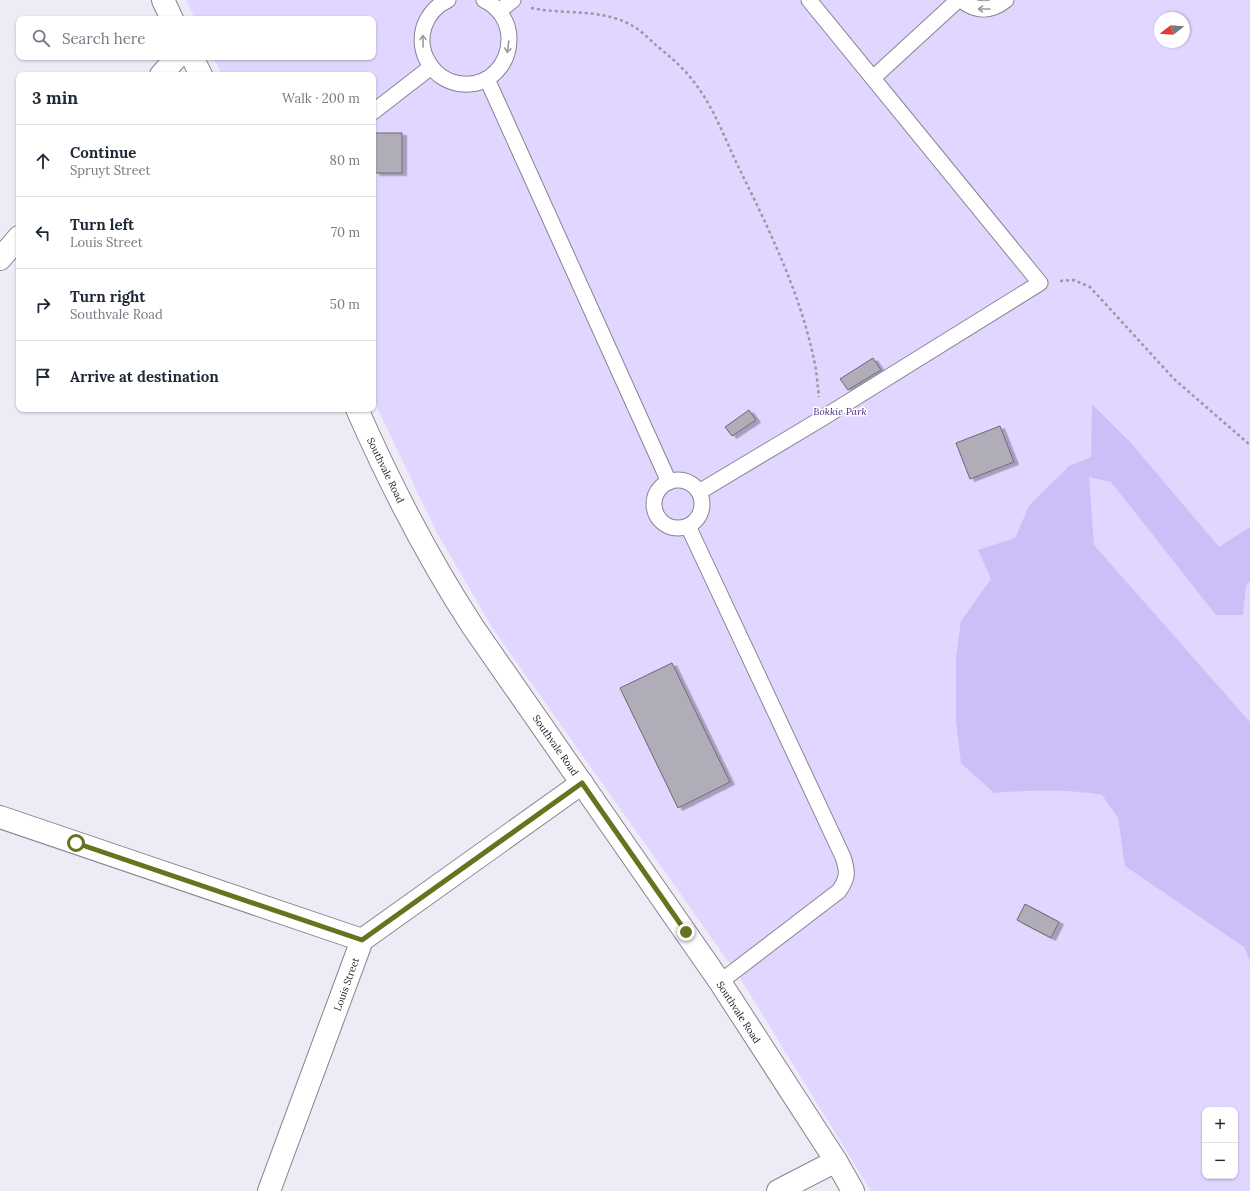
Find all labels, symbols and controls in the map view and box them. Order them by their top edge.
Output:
one-way arrow [978,5,991,13]
north arrow [1154,12,1190,48]
search box [16,16,376,60]
icon: search [30,27,52,49]
text: Search here [62,29,145,48]
one-way arrow [419,35,427,48]
one-way arrow [504,40,512,53]
text: 3 min [32,87,78,109]
text: Walk · 200 m [282,90,360,107]
text: Continue [70,143,136,162]
icon: ahead [32,150,54,172]
text: 80 m [330,152,360,169]
text: Spruyt Street [70,162,151,179]
text: Turn left [70,215,134,234]
icon: left [32,222,54,244]
text: 70 m [331,224,360,241]
text: Louis Street [70,234,143,251]
text: Turn right [70,287,146,306]
icon: right [32,294,54,316]
text: 50 m [330,296,360,313]
text: Southvale Road [70,306,163,323]
icon: arrive [32,366,54,388]
text: Arrive at destination [70,367,219,386]
park label: Bokkie Park [813,405,867,418]
street label: Southvale Road [364,435,407,505]
street label: Southvale Road [530,712,581,778]
route start [67,834,85,852]
route end [677,923,695,941]
street label: Louis Street [331,956,362,1013]
street label: Southvale Road [714,979,763,1046]
map controls [1202,1107,1238,1179]
button: + [1202,1107,1238,1143]
button: − [1202,1143,1238,1179]

